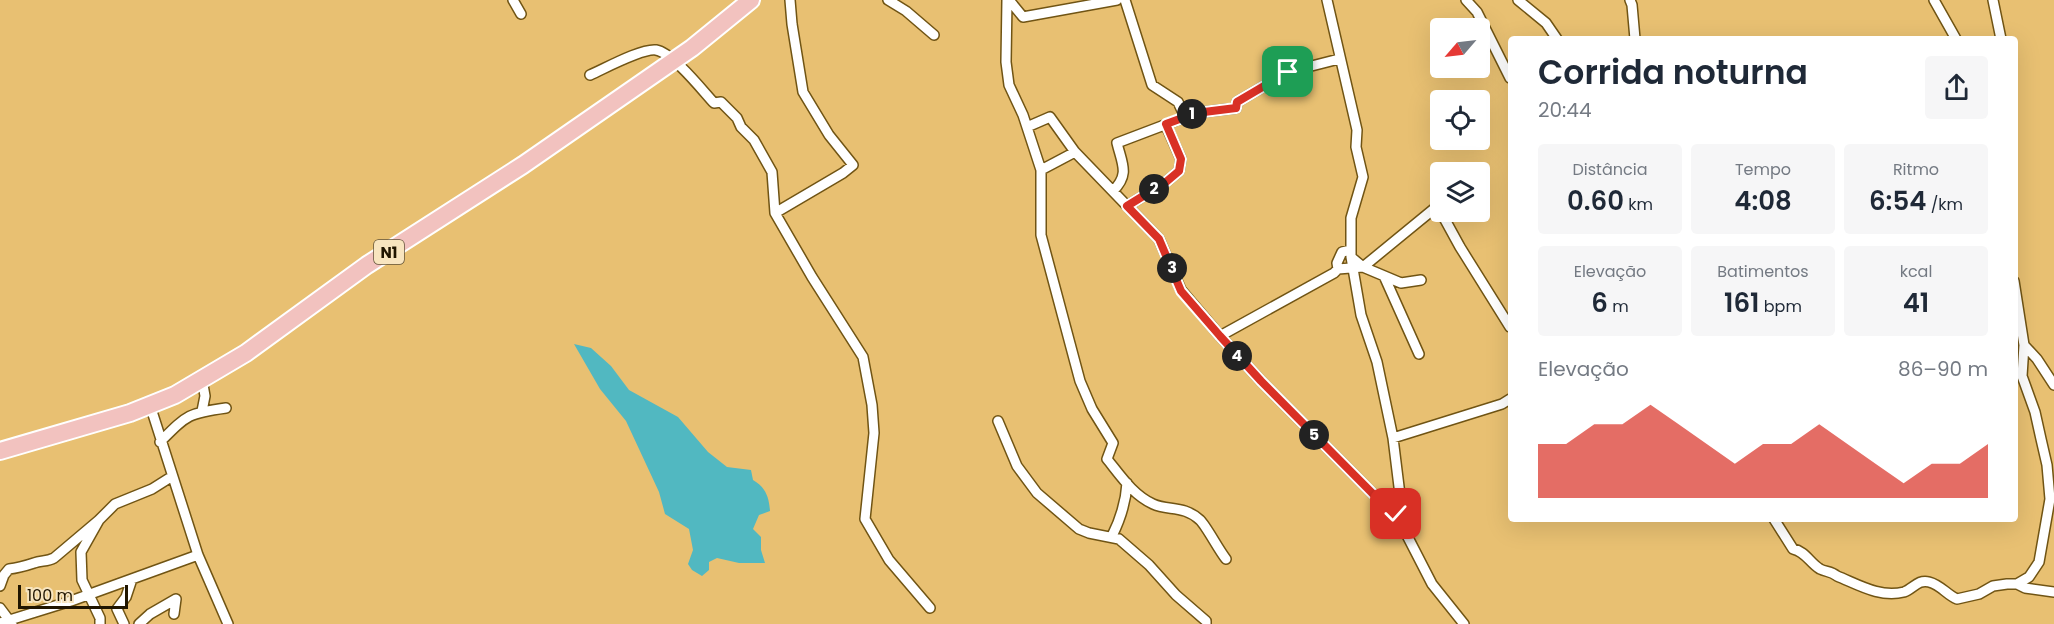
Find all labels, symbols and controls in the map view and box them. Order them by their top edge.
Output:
north arrow [1430,18,1490,78]
map controls [1430,18,1490,222]
pin [1262,46,1313,97]
text: Corrida noturna [1538,49,1808,96]
icon: arrive [1271,55,1304,88]
button: share [1925,56,1988,119]
button: locate [1430,90,1490,150]
text: 20:44 [1538,96,1591,124]
pin: 1 [1177,99,1207,129]
text: 1 [1189,102,1195,125]
text: Distância [1573,158,1647,181]
text: Tempo [1735,158,1791,181]
text: Ritmo [1893,158,1939,181]
button: layers [1430,162,1490,222]
pin: 2 [1139,174,1169,204]
text: 2 [1149,177,1159,200]
text: 0.60 [1567,183,1624,219]
text: 4:08 [1734,183,1792,219]
text: 6:54 [1869,183,1926,219]
text: km [1624,193,1653,216]
text: /km [1926,193,1963,216]
road number: N1 [374,240,404,264]
pin: 3 [1157,253,1187,283]
text: 3 [1167,256,1177,279]
text: Elevação [1574,260,1646,283]
text: Batimentos [1717,260,1809,283]
text: kcal [1900,260,1932,283]
text: 6 [1591,285,1608,321]
text: 161 [1724,285,1760,321]
text: 41 [1903,285,1929,321]
text: m [1608,295,1629,318]
text: bpm [1760,295,1802,318]
pin: 4 [1222,341,1252,371]
text: 4 [1232,344,1242,367]
text: Elevação [1538,355,1629,383]
text: 86–90 m [1898,355,1988,383]
pin: 5 [1299,420,1329,450]
text: 5 [1309,423,1319,446]
pin [1370,488,1421,539]
icon: check [1379,497,1412,530]
scale bar [18,582,128,610]
text: 100 m [27,584,73,607]

